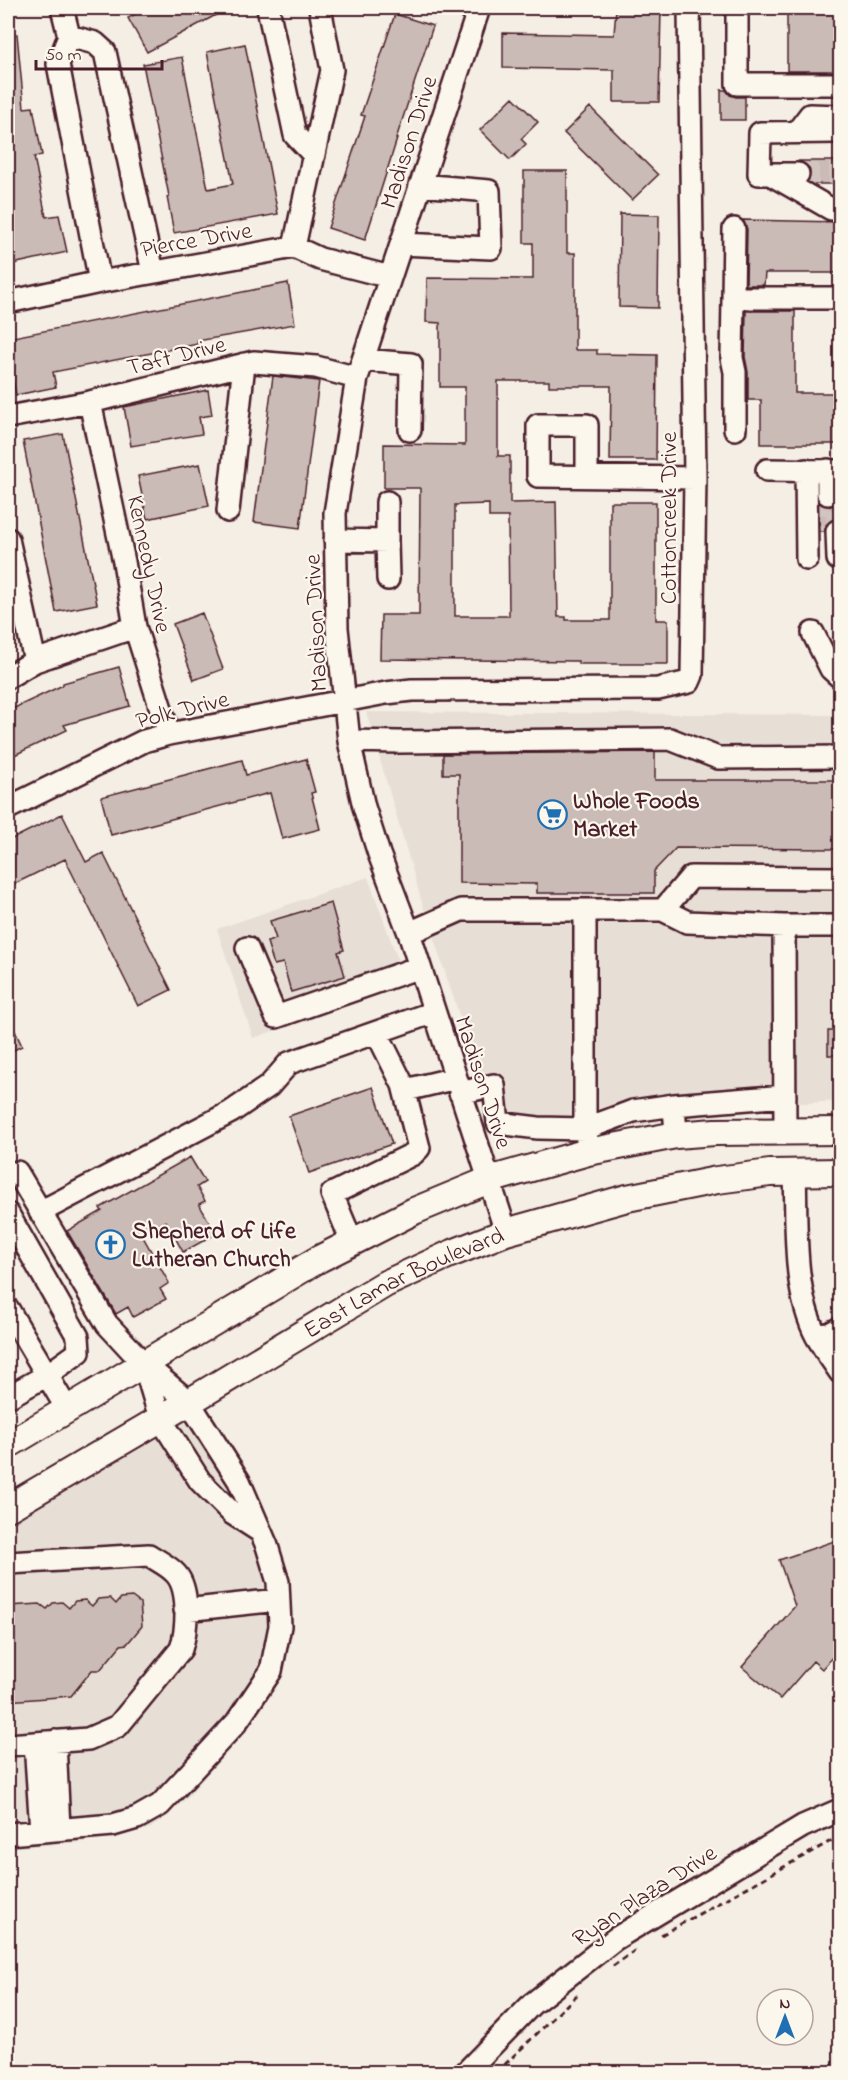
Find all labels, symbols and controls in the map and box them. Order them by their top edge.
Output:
scale bar [36,33,162,71]
text: 50 m [45,43,82,69]
street label: Madison Drive [372,72,448,214]
street label: Pierce Drive [138,214,255,268]
street label: Taft Drive [123,328,230,387]
street label: Cottoncreek Drive [653,432,688,604]
street label: Kennedy Drive [115,493,179,637]
street label: Madison Drive [296,553,339,693]
street label: Polk Drive [132,683,233,740]
place label: Whole Foods Market [573,785,700,848]
supermarket icon: Whole Foods Market [536,798,568,830]
street label: Madison Drive [444,1012,520,1154]
place label: Shepherd of Life Lutheran Church [132,1215,297,1278]
street label: East Lamar Boulevard [298,1219,510,1349]
church icon: Shepherd of Life Lutheran Church [95,1228,127,1260]
street label: Ryan Plaza Drive [566,1837,725,1958]
north arrow [755,1987,815,2047]
text: N [780,1992,791,2016]

